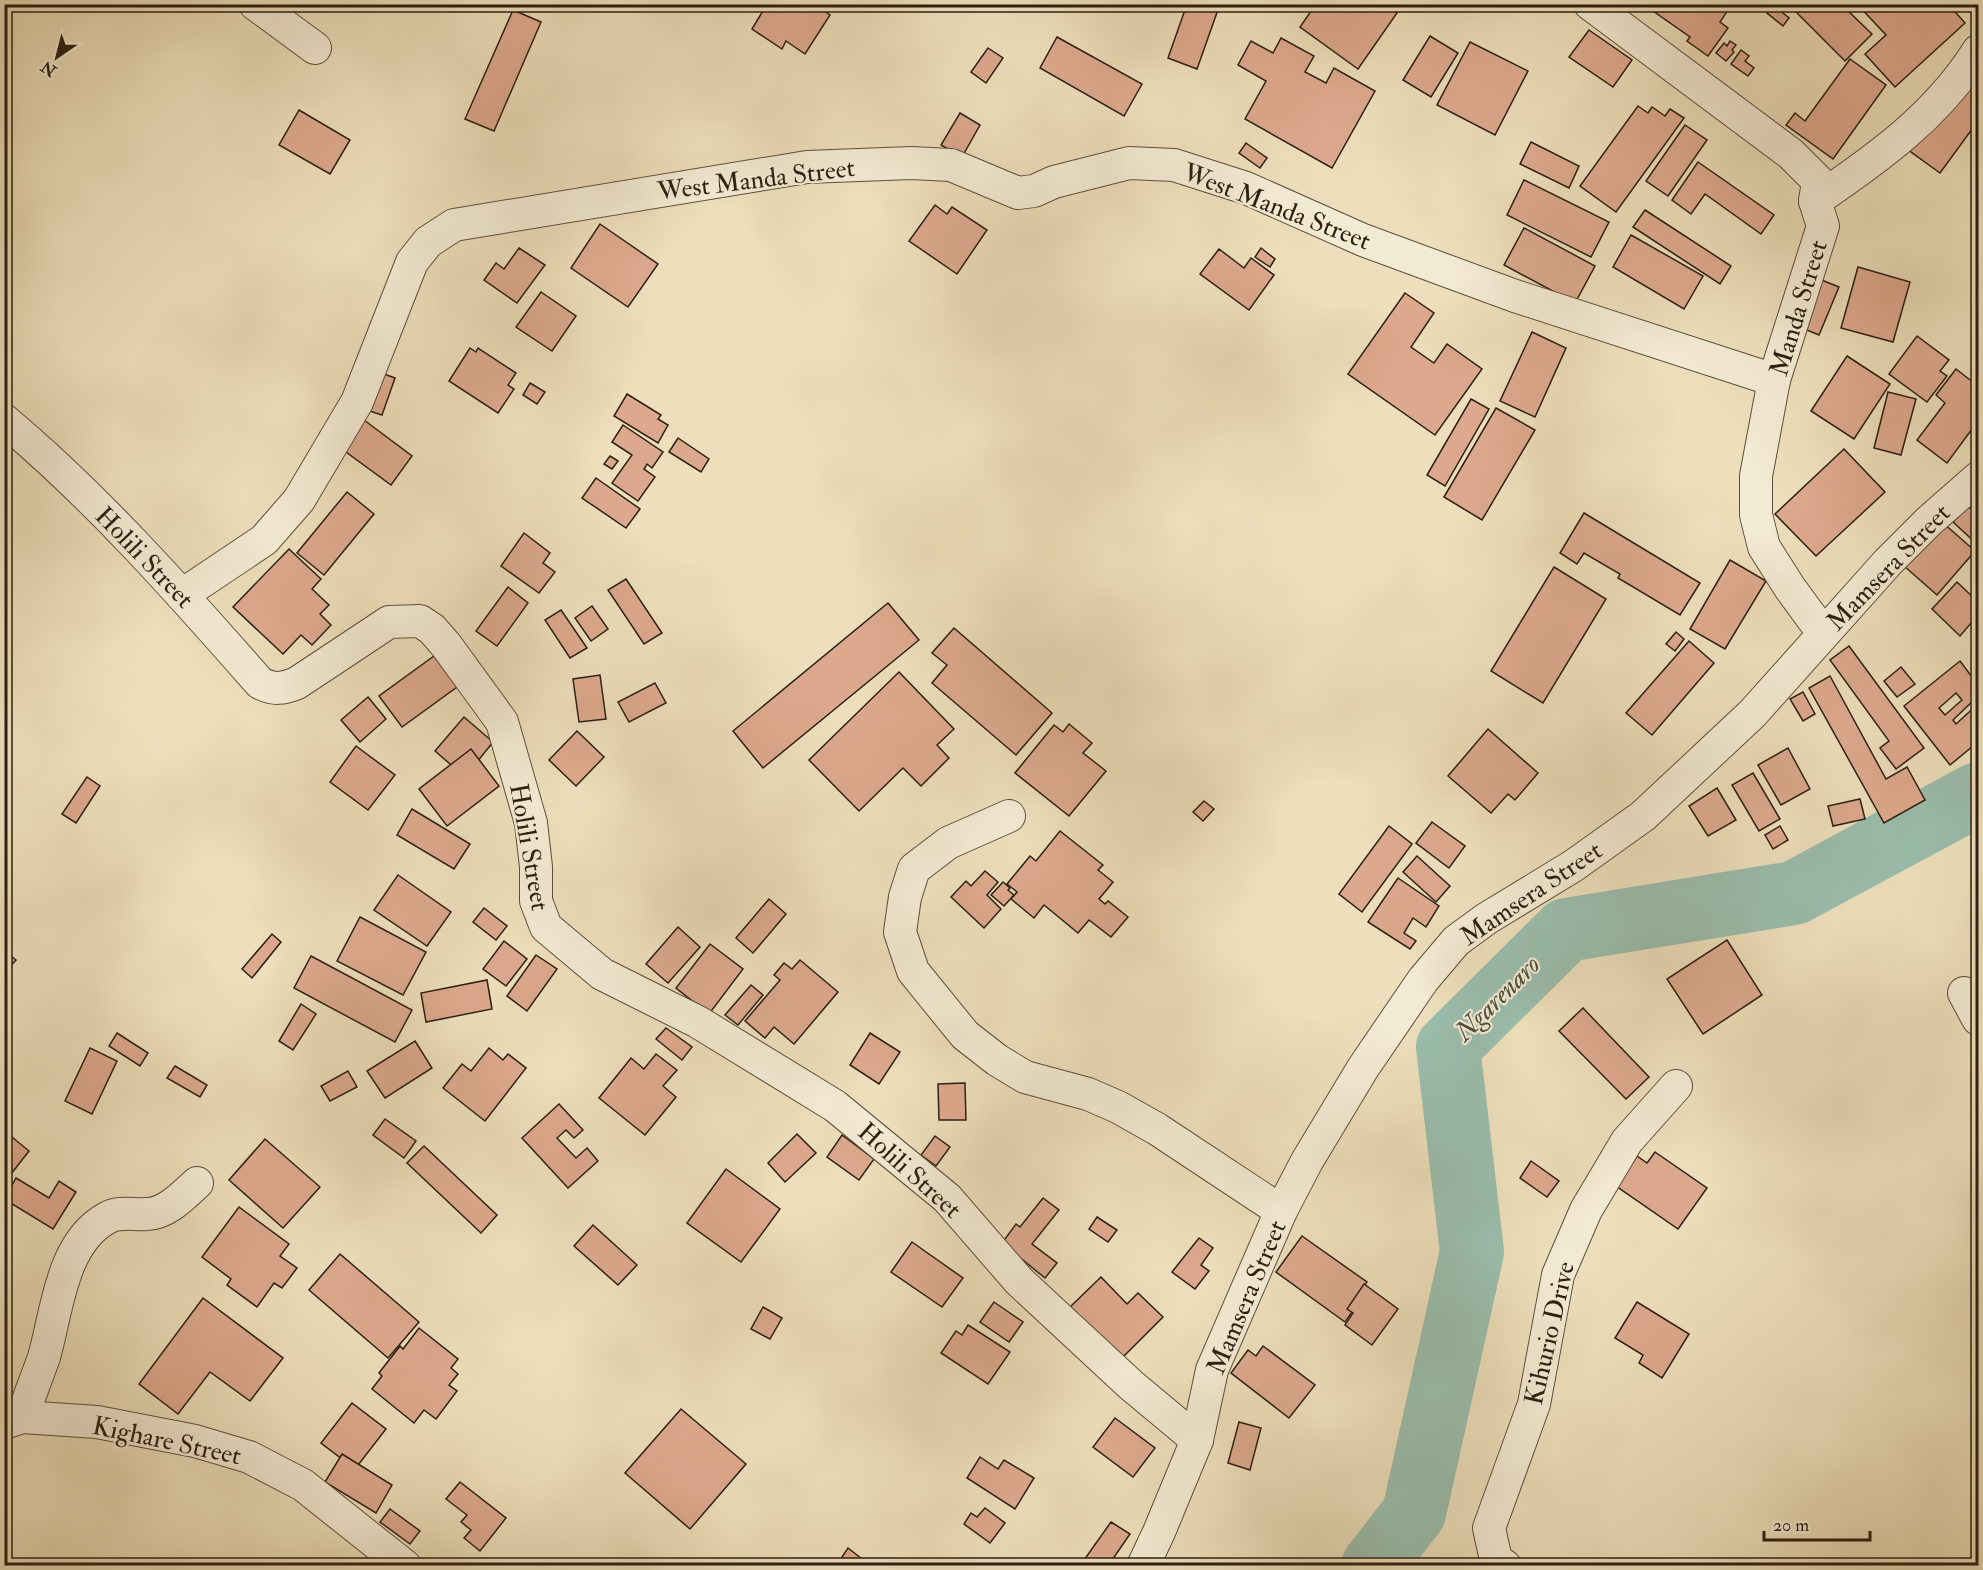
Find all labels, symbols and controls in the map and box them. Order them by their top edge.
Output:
north arrow [27,27,87,87]
text: N [37,56,61,81]
street label: West Manda Street [655,152,857,208]
street label: West Manda Street [1177,156,1375,257]
street label: Manda Street [1763,236,1835,380]
street label: Mamsera Street [1820,498,1957,638]
street label: Holili Street [88,500,200,615]
street label: Holili Street [502,781,556,913]
street label: Mamsera Street [1455,835,1609,953]
water label: Ngarenaro [1446,948,1547,1050]
street label: Holili Street [851,1116,968,1226]
street label: Mamsera Street [1200,1216,1294,1379]
street label: Kihurio Drive [1518,1258,1582,1408]
street label: Kighare Street [90,1410,244,1472]
scale bar [1764,1504,1870,1542]
text: 20 m [1773,1514,1809,1537]

